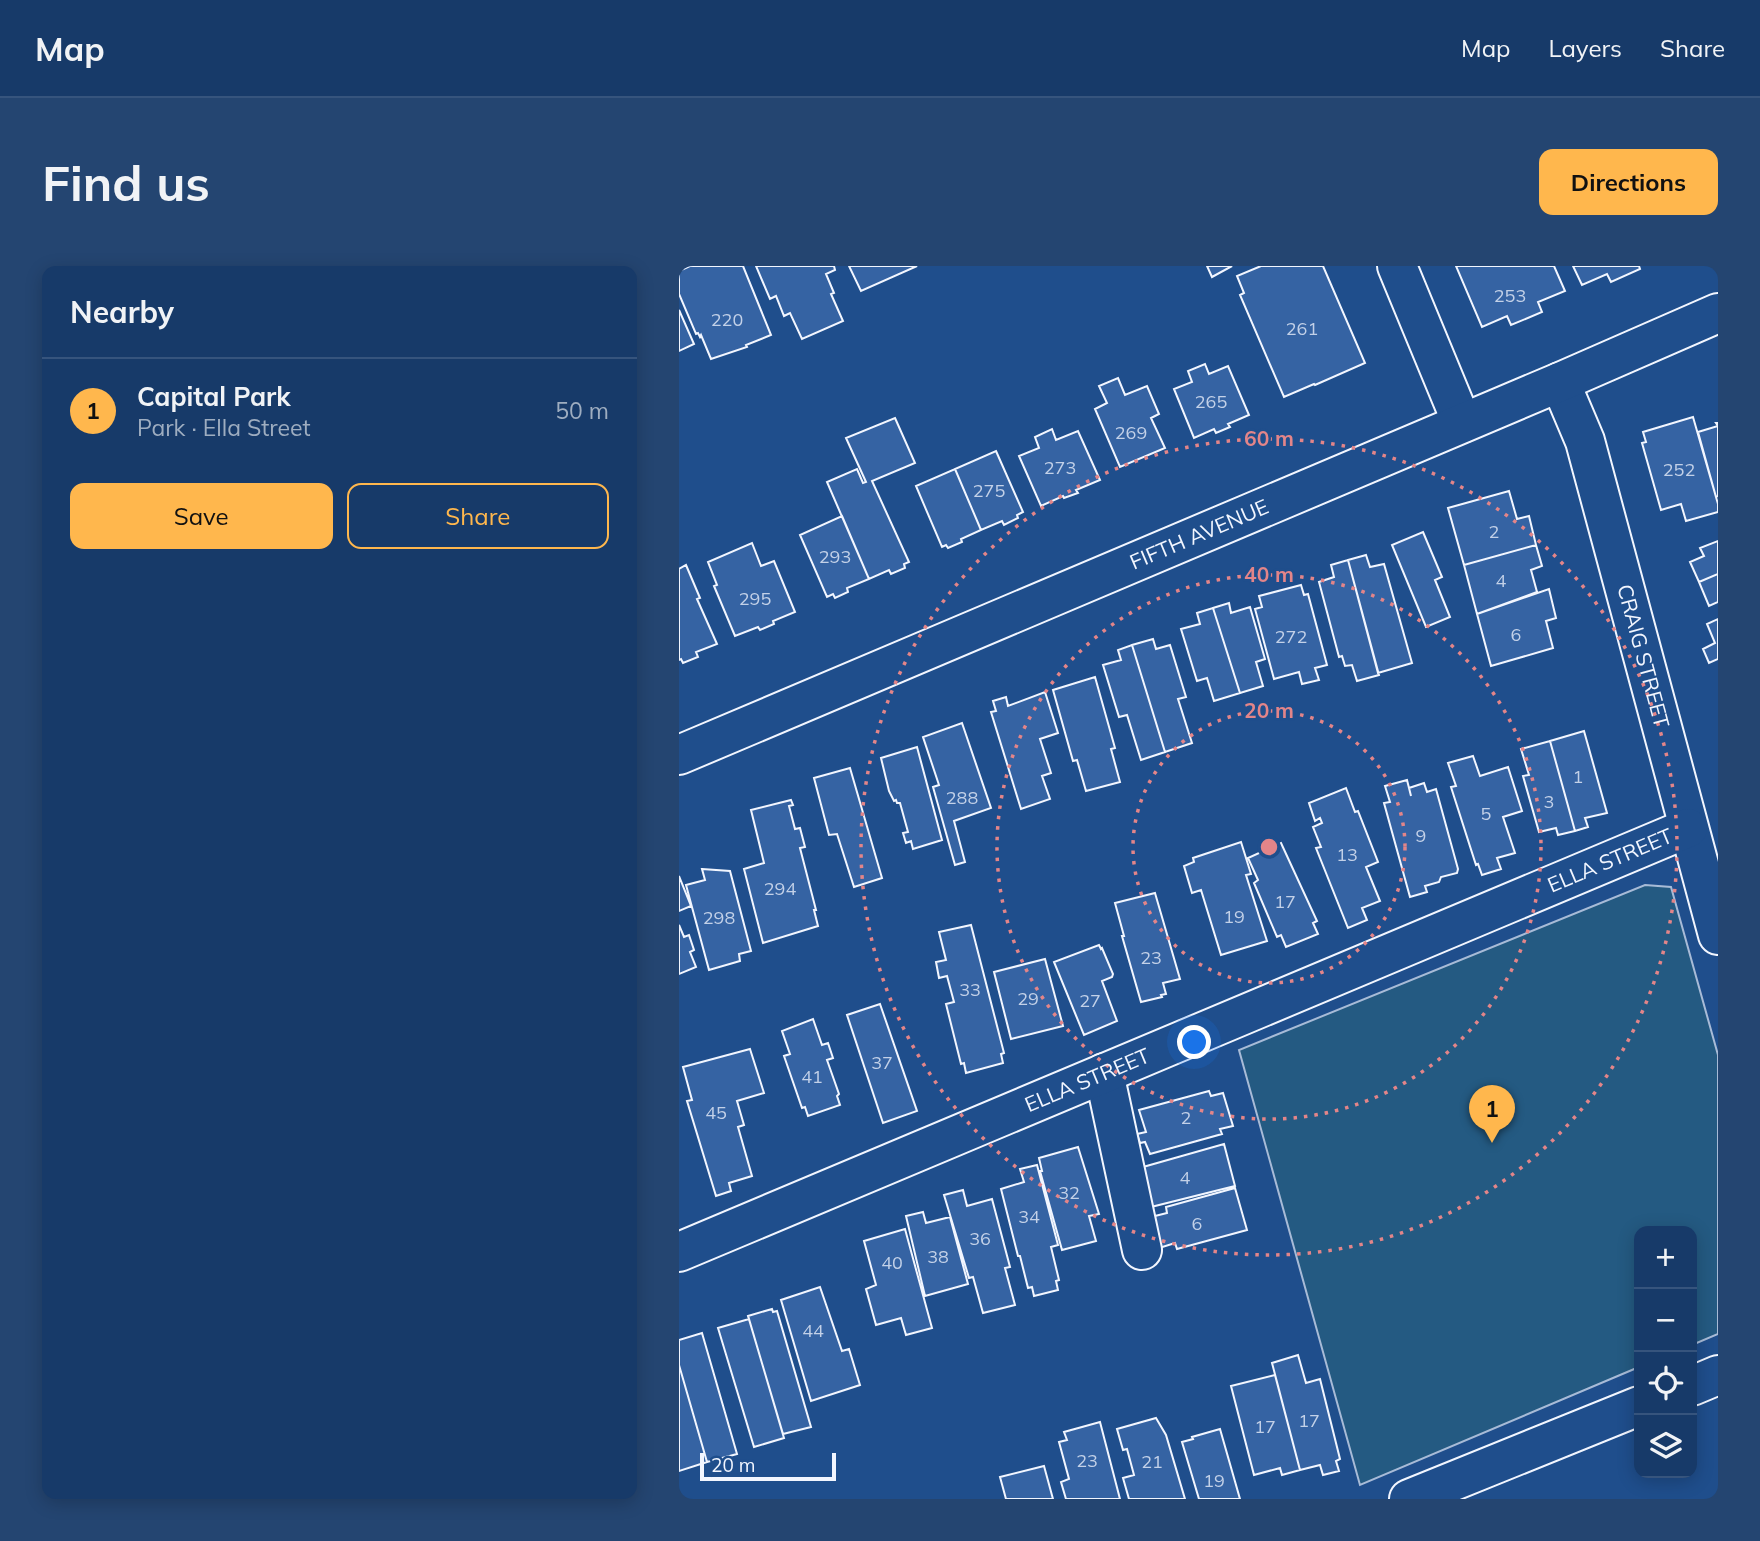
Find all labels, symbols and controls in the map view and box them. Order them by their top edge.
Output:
text: Map [35,28,105,69]
text: Map [1461,33,1510,63]
text: Layers [1548,33,1622,63]
text: Share [1660,33,1725,63]
button: Directions [1539,149,1718,215]
text: Find us [42,152,210,213]
house number: 253 [1494,284,1526,307]
text: Nearby [70,293,174,331]
house number: 220 [711,308,743,331]
house number: 261 [1286,317,1318,340]
text: Capital Park [137,380,291,413]
house number: 265 [1195,390,1227,413]
text: 1 [86,396,100,425]
text: 50 m [555,396,609,425]
text: Park · Ella Street [137,413,311,442]
house number: 269 [1115,421,1147,444]
text: 60 m [1244,425,1294,451]
house number: 273 [1044,456,1076,479]
house number: 252 [1663,458,1695,481]
house number: 275 [973,479,1005,502]
button: Save [70,483,333,549]
button: Share [347,483,609,549]
street label: FIFTH AVENUE [1126,493,1272,575]
house number: 2 [1489,520,1499,543]
house number: 293 [819,545,851,568]
text: 40 m [1244,561,1294,587]
house number: 4 [1496,569,1507,592]
street label: CRAIG STREET [1612,581,1676,731]
house number: 295 [739,587,771,610]
house number: 6 [1511,623,1521,646]
house number: 272 [1275,625,1307,648]
text: 20 m [1244,697,1294,723]
house number: 1 [1573,765,1583,788]
house number: 288 [946,786,978,809]
house number: 3 [1544,790,1554,813]
house number: 5 [1481,802,1492,825]
street label: ELLA STREET [1543,822,1676,898]
house number: 9 [1416,824,1426,847]
centre of rings [1257,835,1281,859]
house number: 13 [1336,843,1358,866]
house number: 294 [764,877,796,900]
house number: 17 [1274,890,1296,913]
house number: 19 [1223,905,1245,928]
house number: 298 [703,906,735,929]
house number: 23 [1140,946,1162,969]
house number: 33 [959,978,981,1001]
house number: 29 [1017,987,1039,1010]
house number: 27 [1079,989,1101,1012]
your location [1177,1025,1211,1059]
street label: ELLA STREET [1021,1042,1154,1117]
house number: 37 [871,1051,893,1074]
house number: 41 [801,1065,823,1088]
pin: 1 [1469,1085,1515,1143]
house number: 45 [705,1101,727,1124]
house number: 2 [1181,1106,1191,1129]
house number: 4 [1180,1166,1191,1189]
house number: 32 [1058,1181,1080,1204]
house number: 34 [1018,1205,1040,1228]
house number: 6 [1192,1212,1202,1235]
map controls [1634,1226,1697,1478]
button: + [1634,1226,1697,1289]
house number: 36 [969,1227,991,1250]
house number: 38 [927,1245,949,1268]
house number: 40 [881,1251,903,1274]
button: − [1634,1289,1697,1352]
house number: 44 [802,1319,824,1342]
button: locate [1634,1352,1697,1415]
house number: 17 [1298,1409,1320,1432]
house number: 17 [1254,1415,1276,1438]
button: layers [1634,1415,1697,1478]
house number: 23 [1076,1449,1098,1472]
scale bar [700,1450,837,1482]
house number: 21 [1141,1450,1163,1473]
text: 20 m [711,1453,755,1477]
house number: 19 [1203,1469,1225,1492]

